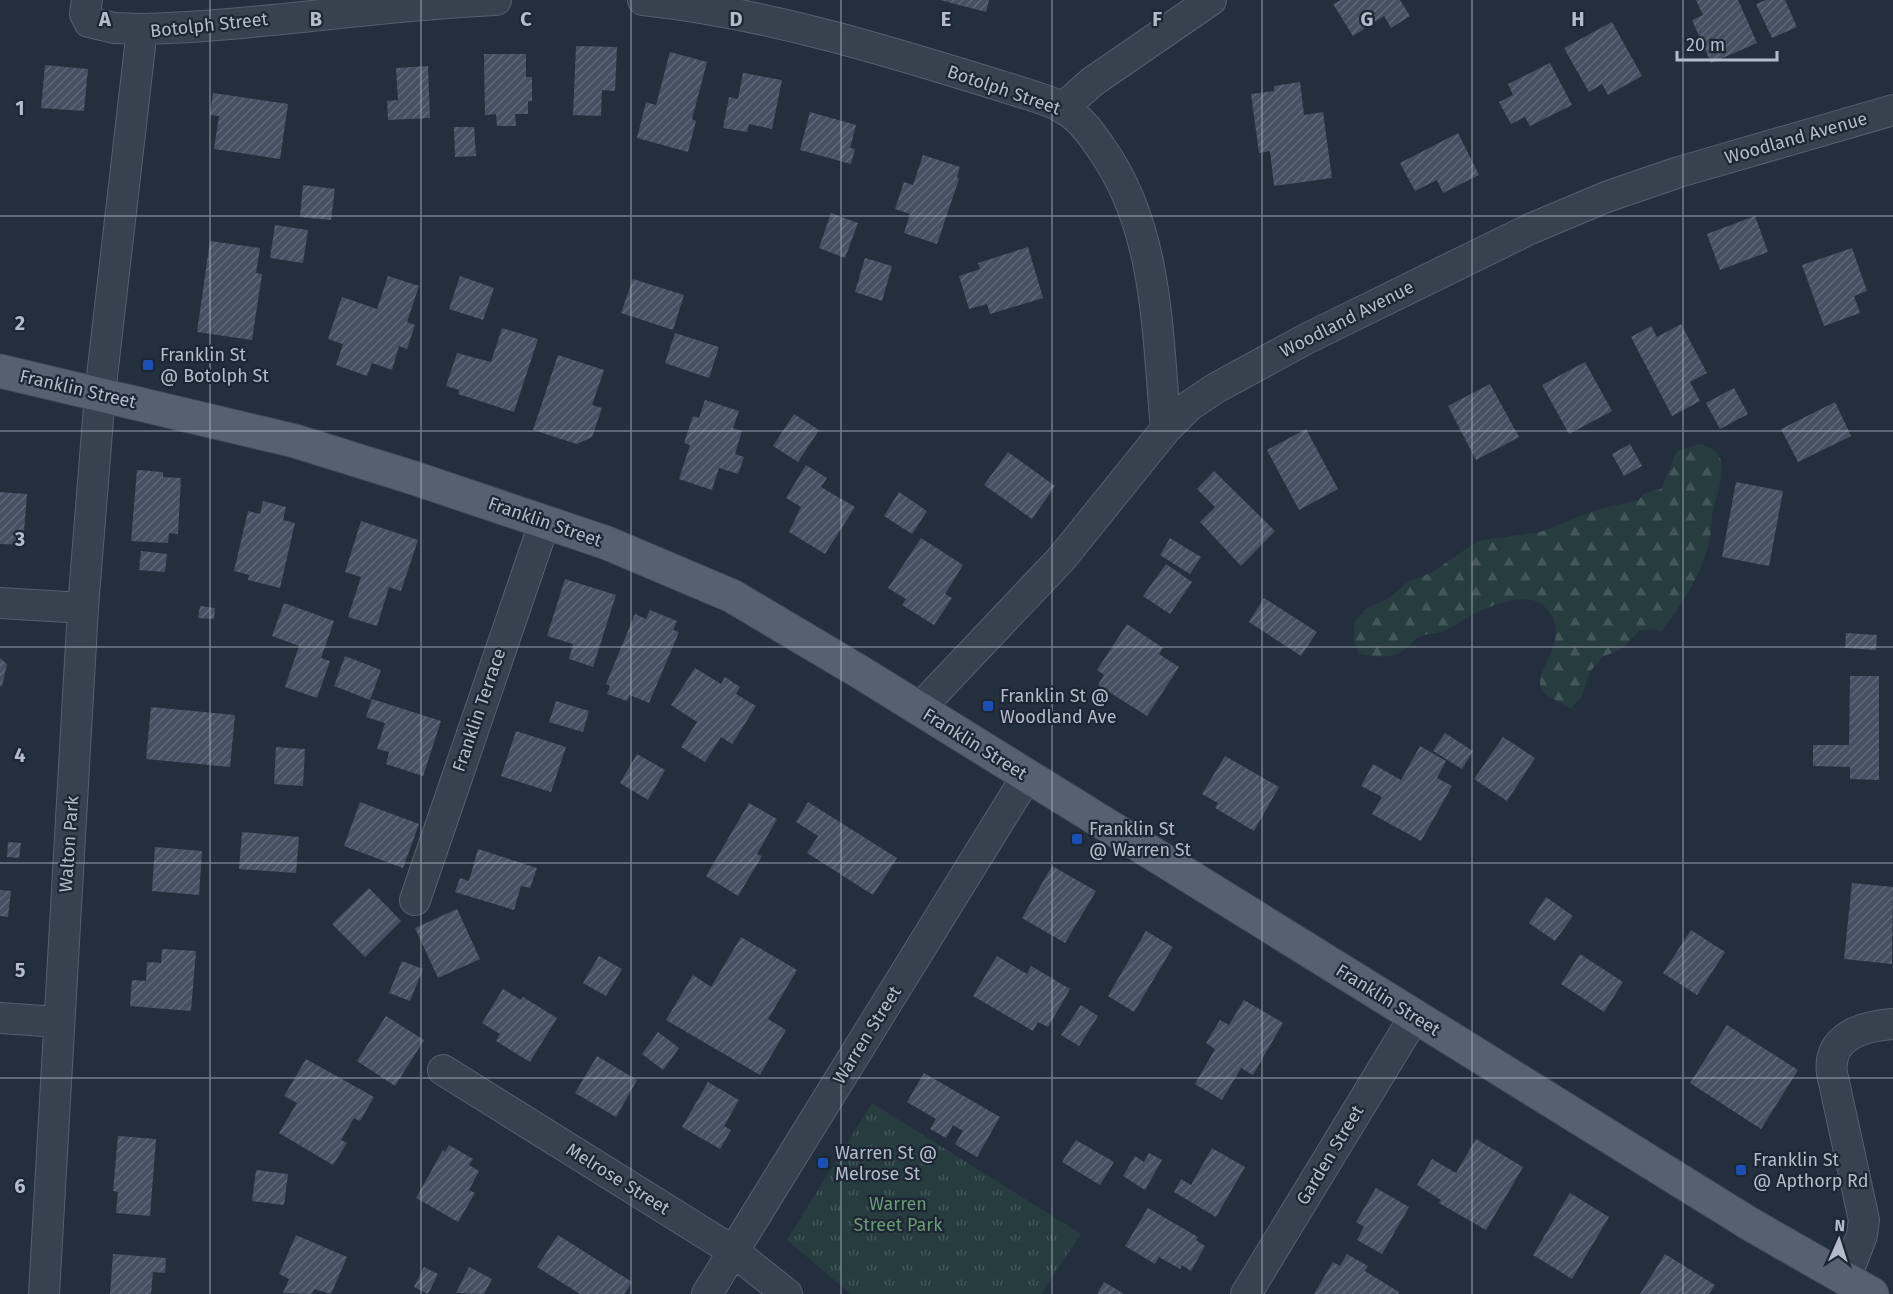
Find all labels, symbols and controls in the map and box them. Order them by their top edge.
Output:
text: A [98,7,112,31]
text: B [310,7,322,31]
text: C [520,7,532,31]
text: D [729,7,743,31]
text: E [941,7,951,31]
text: F [1152,7,1162,31]
text: G [1361,7,1373,31]
text: H [1571,7,1585,31]
street label: Botolph Street [149,8,269,42]
scale bar [1677,24,1778,62]
text: 20 m [1686,34,1725,56]
street label: Botolph Street [944,60,1064,120]
text: 1 [15,96,25,120]
street label: Woodland Avenue [1722,107,1870,169]
street label: Woodland Avenue [1276,276,1418,362]
text: 2 [15,311,25,335]
place label: Franklin St @ Botolph St [160,344,269,387]
marker: Franklin St @ Botolph St [141,358,155,372]
street label: Franklin Street [18,365,139,413]
street label: Franklin Street [485,492,605,552]
text: 3 [14,527,25,551]
street label: Franklin Terrace [448,645,510,775]
place label: Franklin St @ Woodland Ave [1000,685,1116,728]
marker: Franklin St @ Woodland Ave [981,699,995,713]
street label: Franklin Street [919,703,1032,785]
text: 4 [14,743,26,767]
street label: Walton Park [55,794,83,893]
place label: Franklin St @ Warren St [1089,818,1192,861]
marker: Franklin St @ Warren St [1070,832,1084,846]
text: 5 [15,958,26,982]
street label: Franklin Street [1332,959,1445,1041]
street label: Warren Street [828,981,906,1088]
street label: Garden Street [1292,1101,1369,1209]
street label: Melrose Street [562,1138,674,1220]
place label: Warren St @ Melrose St [835,1142,937,1185]
place label: Franklin St @ Apthorp Rd [1753,1149,1869,1192]
marker: Warren St @ Melrose St [816,1156,830,1170]
marker: Franklin St @ Apthorp Rd [1734,1163,1748,1177]
text: 6 [14,1174,26,1198]
park label: Warren Street Park [853,1193,943,1236]
north arrow [1809,1210,1869,1270]
text: N [1834,1216,1846,1235]

